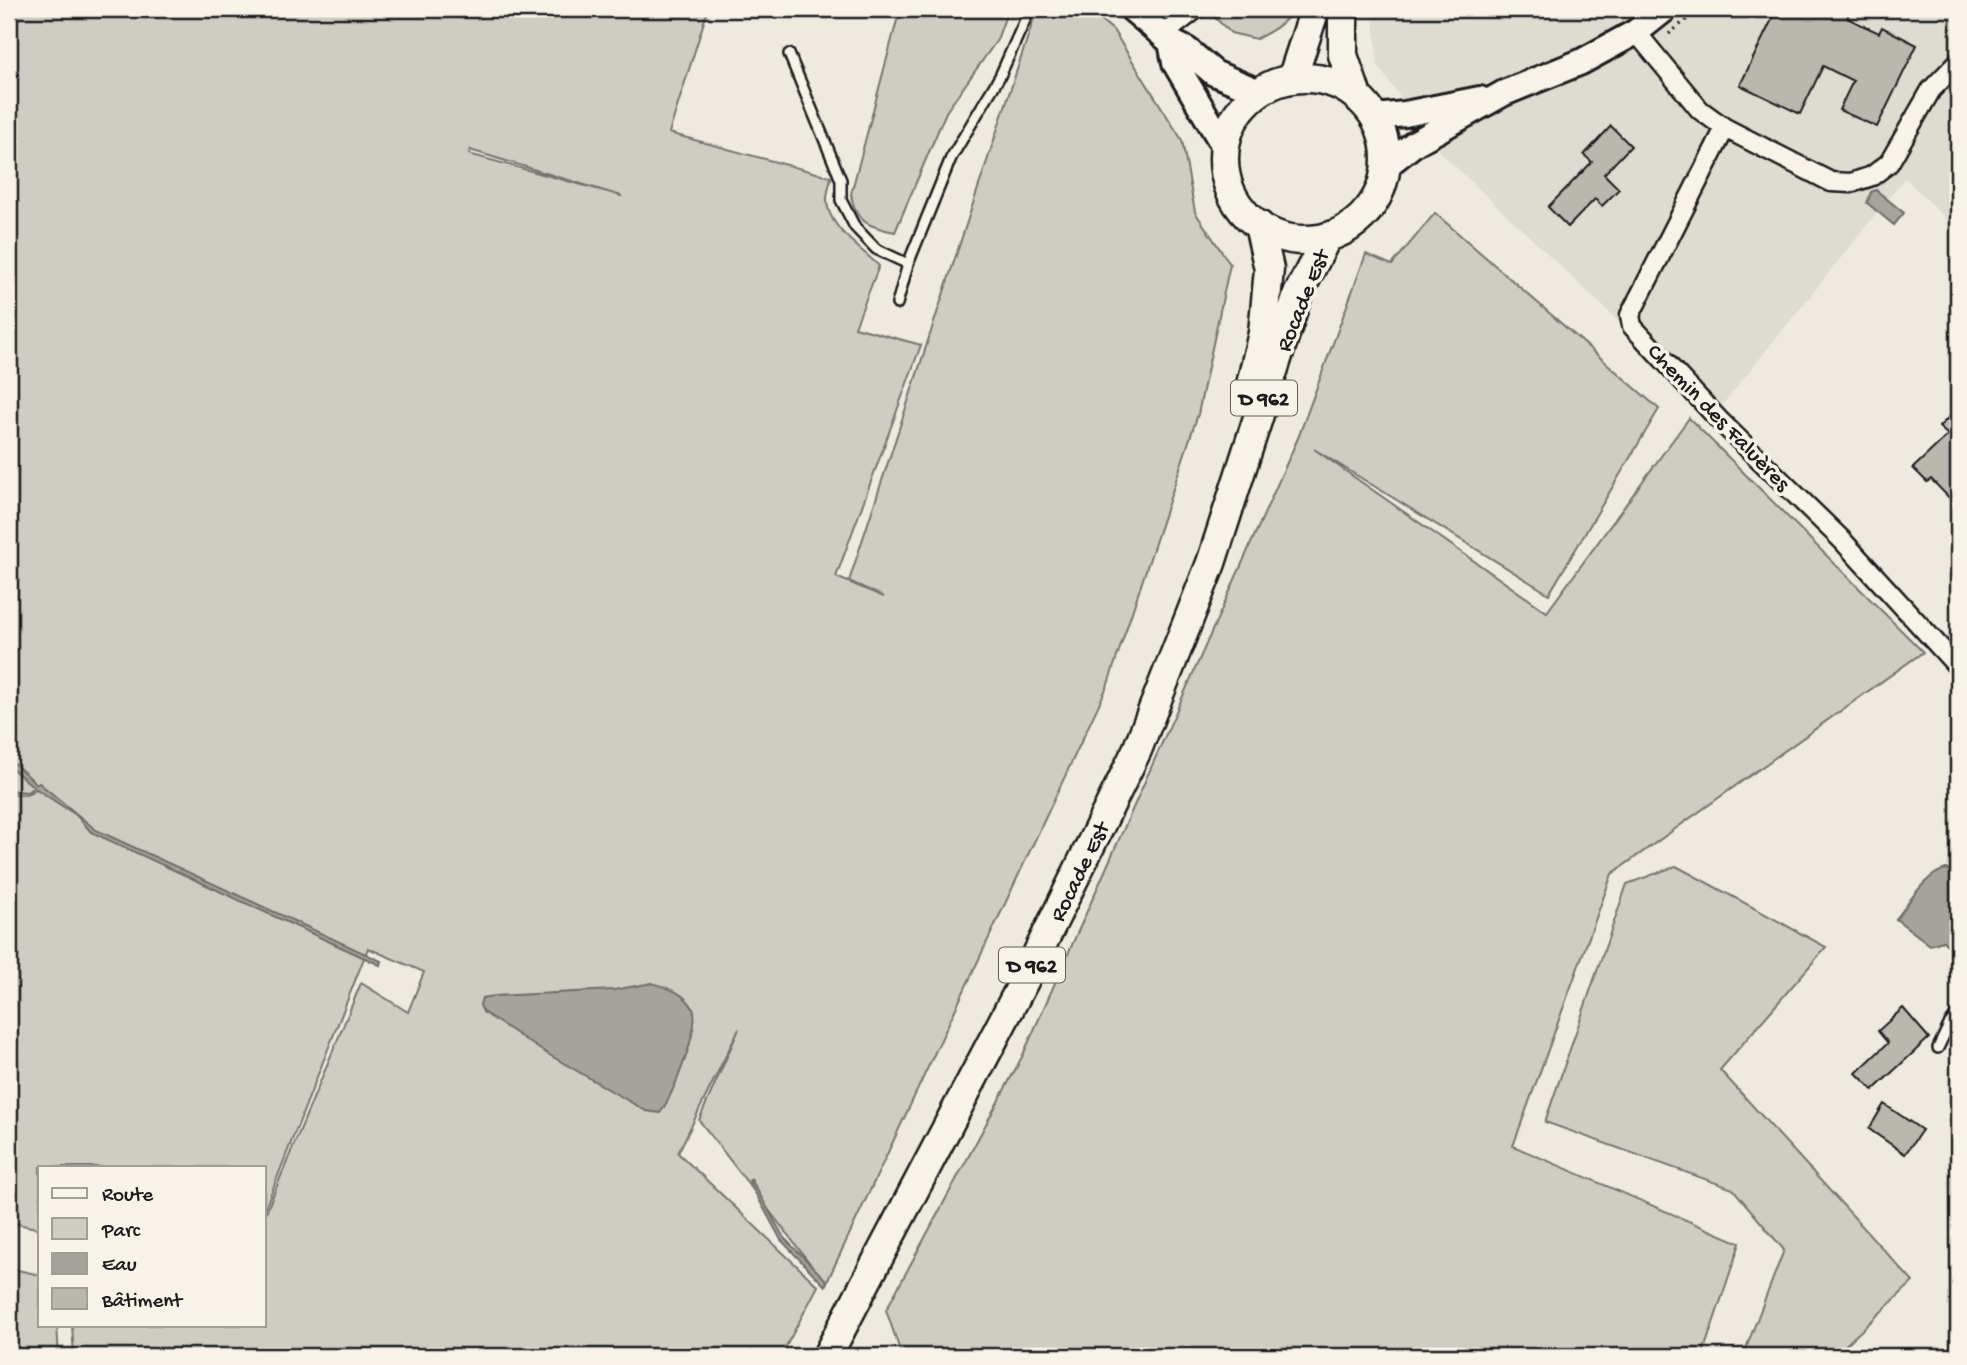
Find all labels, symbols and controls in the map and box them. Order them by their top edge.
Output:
street label: Rocade Est [1272,245,1338,356]
street label: Chemin des Faluères [1640,339,1795,498]
road number: D 962 [1231,380,1297,416]
street label: Rocade Est [1045,817,1118,927]
road number: D 962 [999,948,1065,982]
legend [38,1166,266,1326]
text: Route [102,1184,154,1209]
text: Parc [101,1220,141,1245]
text: Eau [102,1254,137,1279]
text: Bâtiment [101,1290,184,1315]

